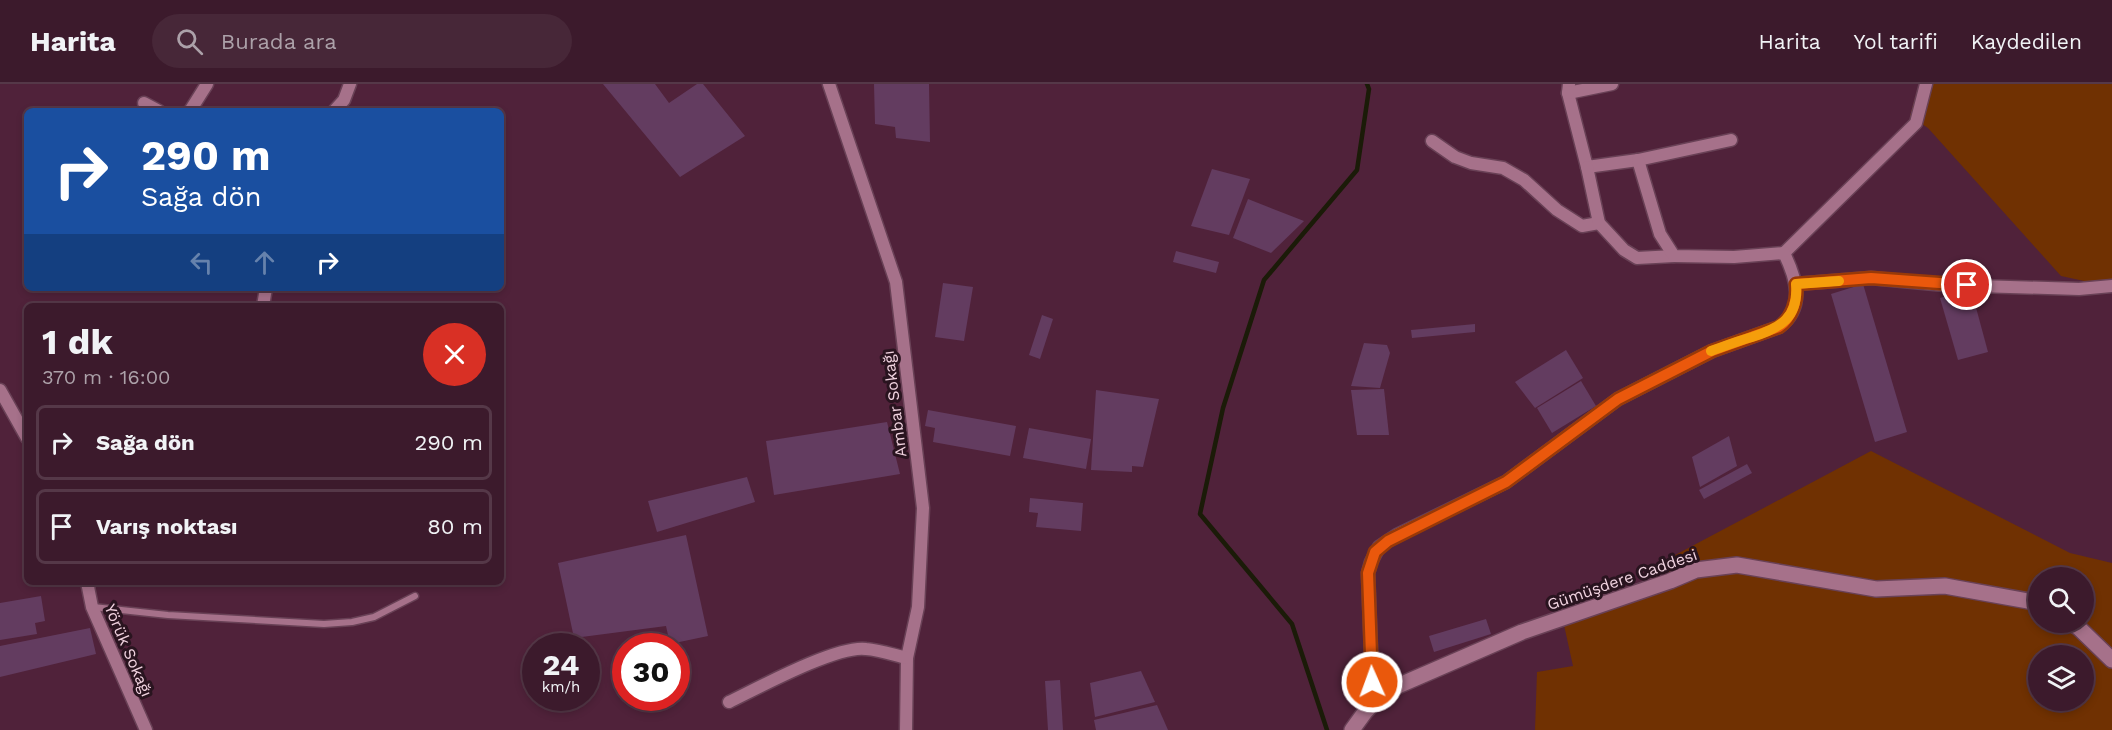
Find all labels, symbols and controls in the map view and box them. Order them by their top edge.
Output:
search box [152,14,572,68]
text: Harita [30,25,116,58]
icon: search [173,25,206,58]
text: Burada ara [221,29,337,54]
text: Harita [1759,29,1821,54]
text: Yol tarifi [1854,29,1938,54]
text: Kaydedilen [1971,29,2082,54]
text: 290 m [141,131,271,180]
icon: right [42,132,120,210]
text: Sağa dön [141,181,261,213]
icon: left [185,246,218,279]
icon: ahead [248,246,281,279]
icon: right [311,246,344,279]
pin [1941,259,1992,310]
icon: arrive [1950,268,1983,301]
text: 1 dk [42,321,113,363]
button: close [423,323,486,386]
street label: Ambar Sokağı [879,350,910,458]
text: 370 m · 16:00 [42,365,171,389]
icon: right [45,426,78,459]
text: Sağa dön [96,430,195,455]
text: 290 m [414,430,483,455]
icon: arrive [45,510,78,543]
text: Varış noktası [96,514,238,539]
text: 80 m [427,514,483,539]
street label: Gümüşdere Caddesi [1545,545,1700,614]
map controls [2028,567,2094,711]
button: search [2028,567,2094,633]
street label: Yörük Sokağı [100,601,157,699]
speed limit sign: 30 [612,633,690,711]
button: layers [2028,645,2094,711]
text: 24 [543,647,579,682]
position arrow [1340,650,1404,714]
text: km/h [542,678,580,696]

